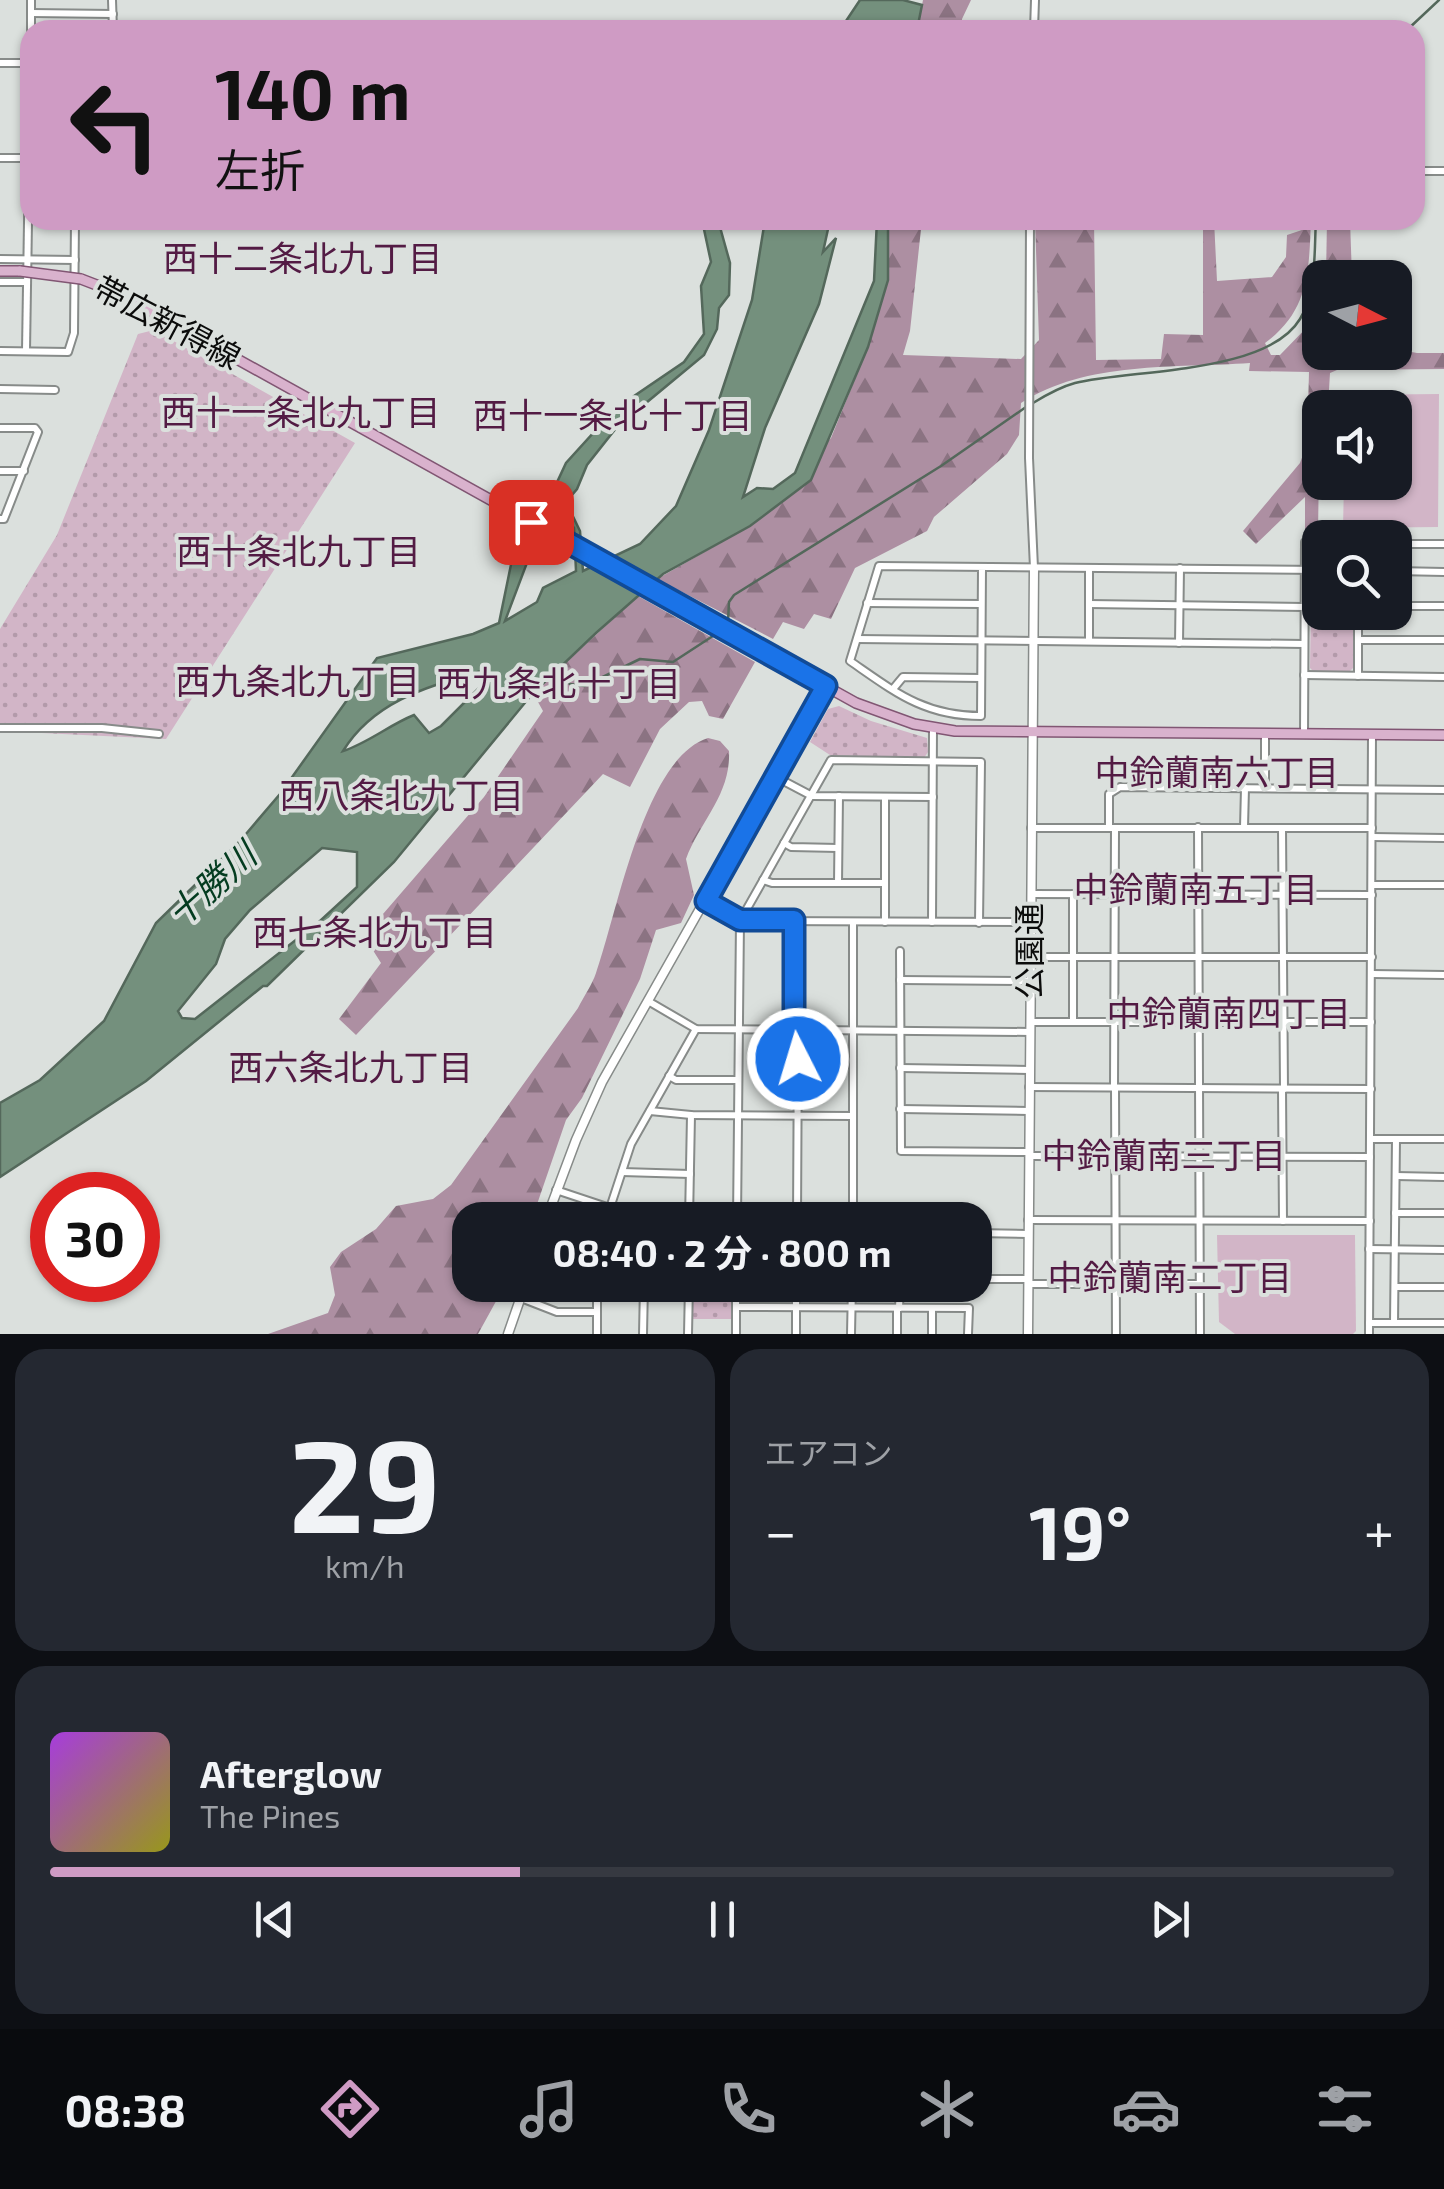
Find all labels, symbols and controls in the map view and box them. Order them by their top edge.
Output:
text: 140 m [215,50,411,134]
icon: left [50,60,180,190]
text: 左折 [215,142,305,196]
district label: 西十二条北九丁目 [163,236,443,278]
north arrow [1302,260,1412,370]
map controls [1302,260,1412,630]
street label: 帯広新得線 [88,267,248,376]
district label: 西十一条北九丁目 [161,390,441,432]
button: sound [1302,390,1412,500]
district label: 西十一条北十丁目 [473,393,753,435]
pin [489,480,574,565]
icon: arrive [504,495,559,550]
button: search [1302,520,1412,630]
district label: 西十条北九丁目 [176,529,422,571]
district label: 西九条北九丁目 [175,659,421,701]
district label: 西九条北十丁目 [436,661,682,703]
district label: 中鈴蘭南六丁目 [1094,750,1340,792]
district label: 西八条北九丁目 [279,773,525,815]
water label: 十勝川 [158,830,267,934]
district label: 中鈴蘭南五丁目 [1073,867,1319,909]
street label: 公園通 [1009,903,1047,999]
district label: 西七条北九丁目 [252,910,498,952]
district label: 中鈴蘭南四丁目 [1106,991,1352,1033]
position arrow [746,1007,850,1111]
district label: 西六条北九丁目 [228,1045,474,1087]
district label: 中鈴蘭南三丁目 [1041,1133,1287,1175]
speed limit sign: 30 [30,1172,160,1302]
text: 08:40 · 2 分 · 800 m [552,1229,892,1275]
district label: 中鈴蘭南二丁目 [1047,1255,1293,1297]
text: 29 [289,1403,441,1559]
text: エアコン [765,1433,893,1471]
text: 19° [1029,1485,1131,1575]
text: − [765,1497,797,1563]
text: + [1364,1497,1394,1563]
text: km/h [325,1546,404,1584]
text: Afterglow [200,1750,382,1796]
text: The Pines [200,1796,340,1834]
icon: previous [247,1892,302,1947]
icon: pause [695,1892,750,1947]
icon: next [1143,1892,1198,1947]
icon: directions [315,2074,385,2144]
icon: music [514,2074,584,2144]
icon: phone [713,2074,783,2144]
icon: climate [912,2074,982,2144]
icon: car [1111,2074,1181,2144]
icon: filters [1310,2074,1380,2144]
text: 08:38 [64,2082,186,2136]

